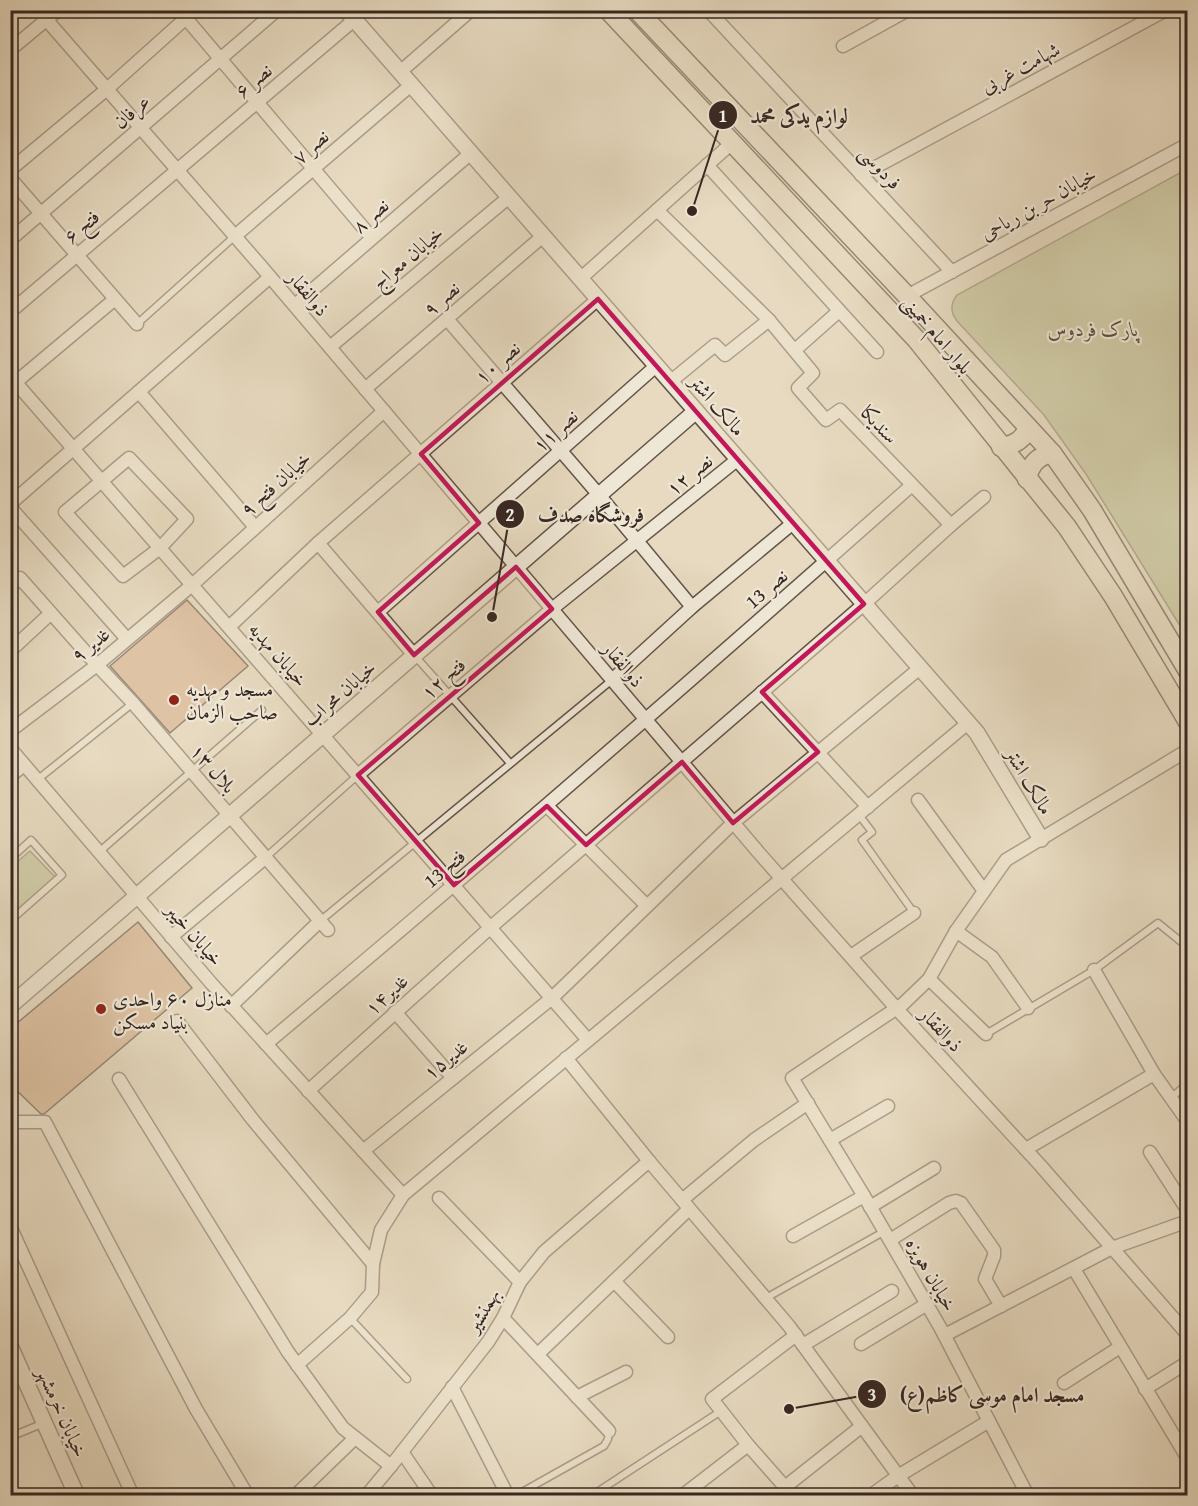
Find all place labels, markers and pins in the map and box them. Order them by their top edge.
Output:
callout: لوازم یدکی محمد [708,96,860,135]
callout: فروشگاه صدف [495,495,656,534]
place label: مسجد و مهدیه صاحب الزمان [186,674,278,726]
marker: مسجد و مهدیه صاحب الزمان [167,693,181,707]
place label: منازل ۶۰ واحدی بنیاد مسکن [113,984,232,1036]
marker: منازل ۶۰ واحدی بنیاد مسکن [94,1002,108,1016]
callout: مسجد امام موسی کاظم(ع) [857,1375,1096,1414]

